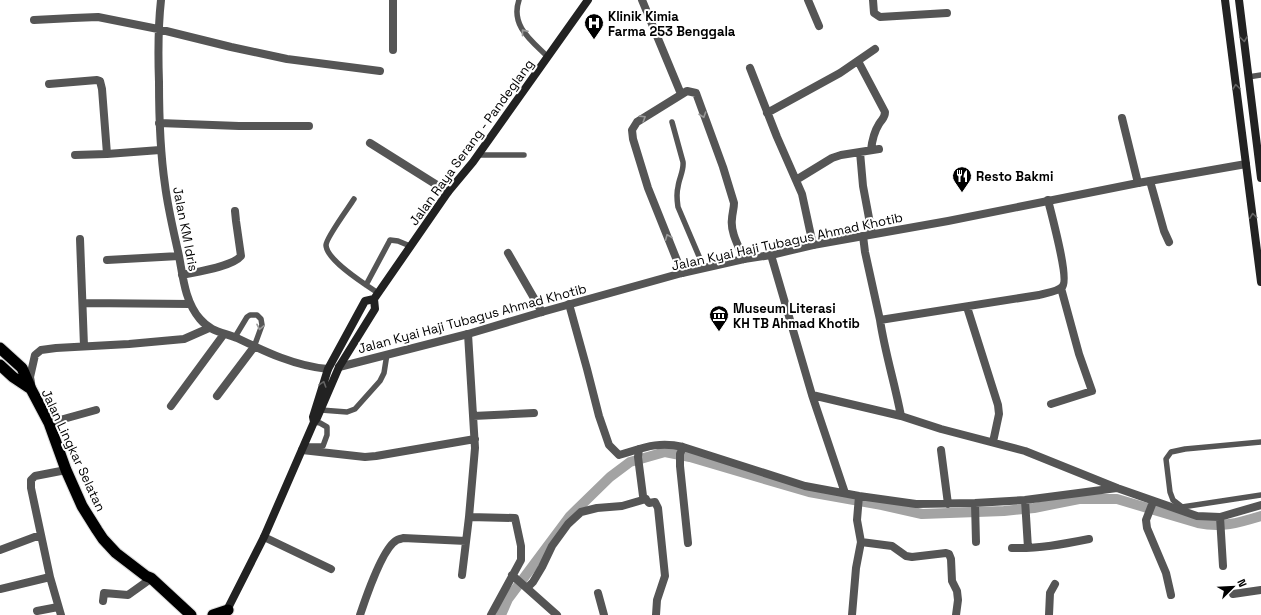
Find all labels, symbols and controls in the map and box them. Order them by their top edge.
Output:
place label: Klinik Kimia Farma 253 Benggala [608,8,736,40]
hospital icon: Klinik Kimia Farma 253 Benggala [583,12,605,40]
one-way arrow [521,30,528,37]
one-way arrow [1239,36,1248,42]
street label: Jalan Raya Serang - Pandeglang [405,56,538,229]
one-way arrow [1232,84,1241,90]
one-way arrow [699,111,707,118]
one-way arrow [639,115,646,123]
restaurant icon: Resto Bakmi [951,165,973,193]
place label: Resto Bakmi [976,168,1053,185]
street label: Jalan KM Idris [169,185,202,273]
street label: Jalan Kyai Haji Tubagus Ahmad Khotib [670,209,904,274]
one-way arrow [1249,213,1258,219]
one-way arrow [664,234,672,241]
street label: Jalan Kyai Haji Tubagus Ahmad Khotib [356,280,588,357]
place label: Museum Literasi KH TB Ahmad Khotib [733,300,860,332]
museum icon: Museum Literasi KH TB Ahmad Khotib [708,304,730,332]
one-way arrow [257,324,265,331]
one-way arrow [318,381,327,388]
street label: Jalan Lingkar Selatan [38,386,109,514]
north arrow [1213,567,1253,607]
text: N [1234,577,1250,589]

